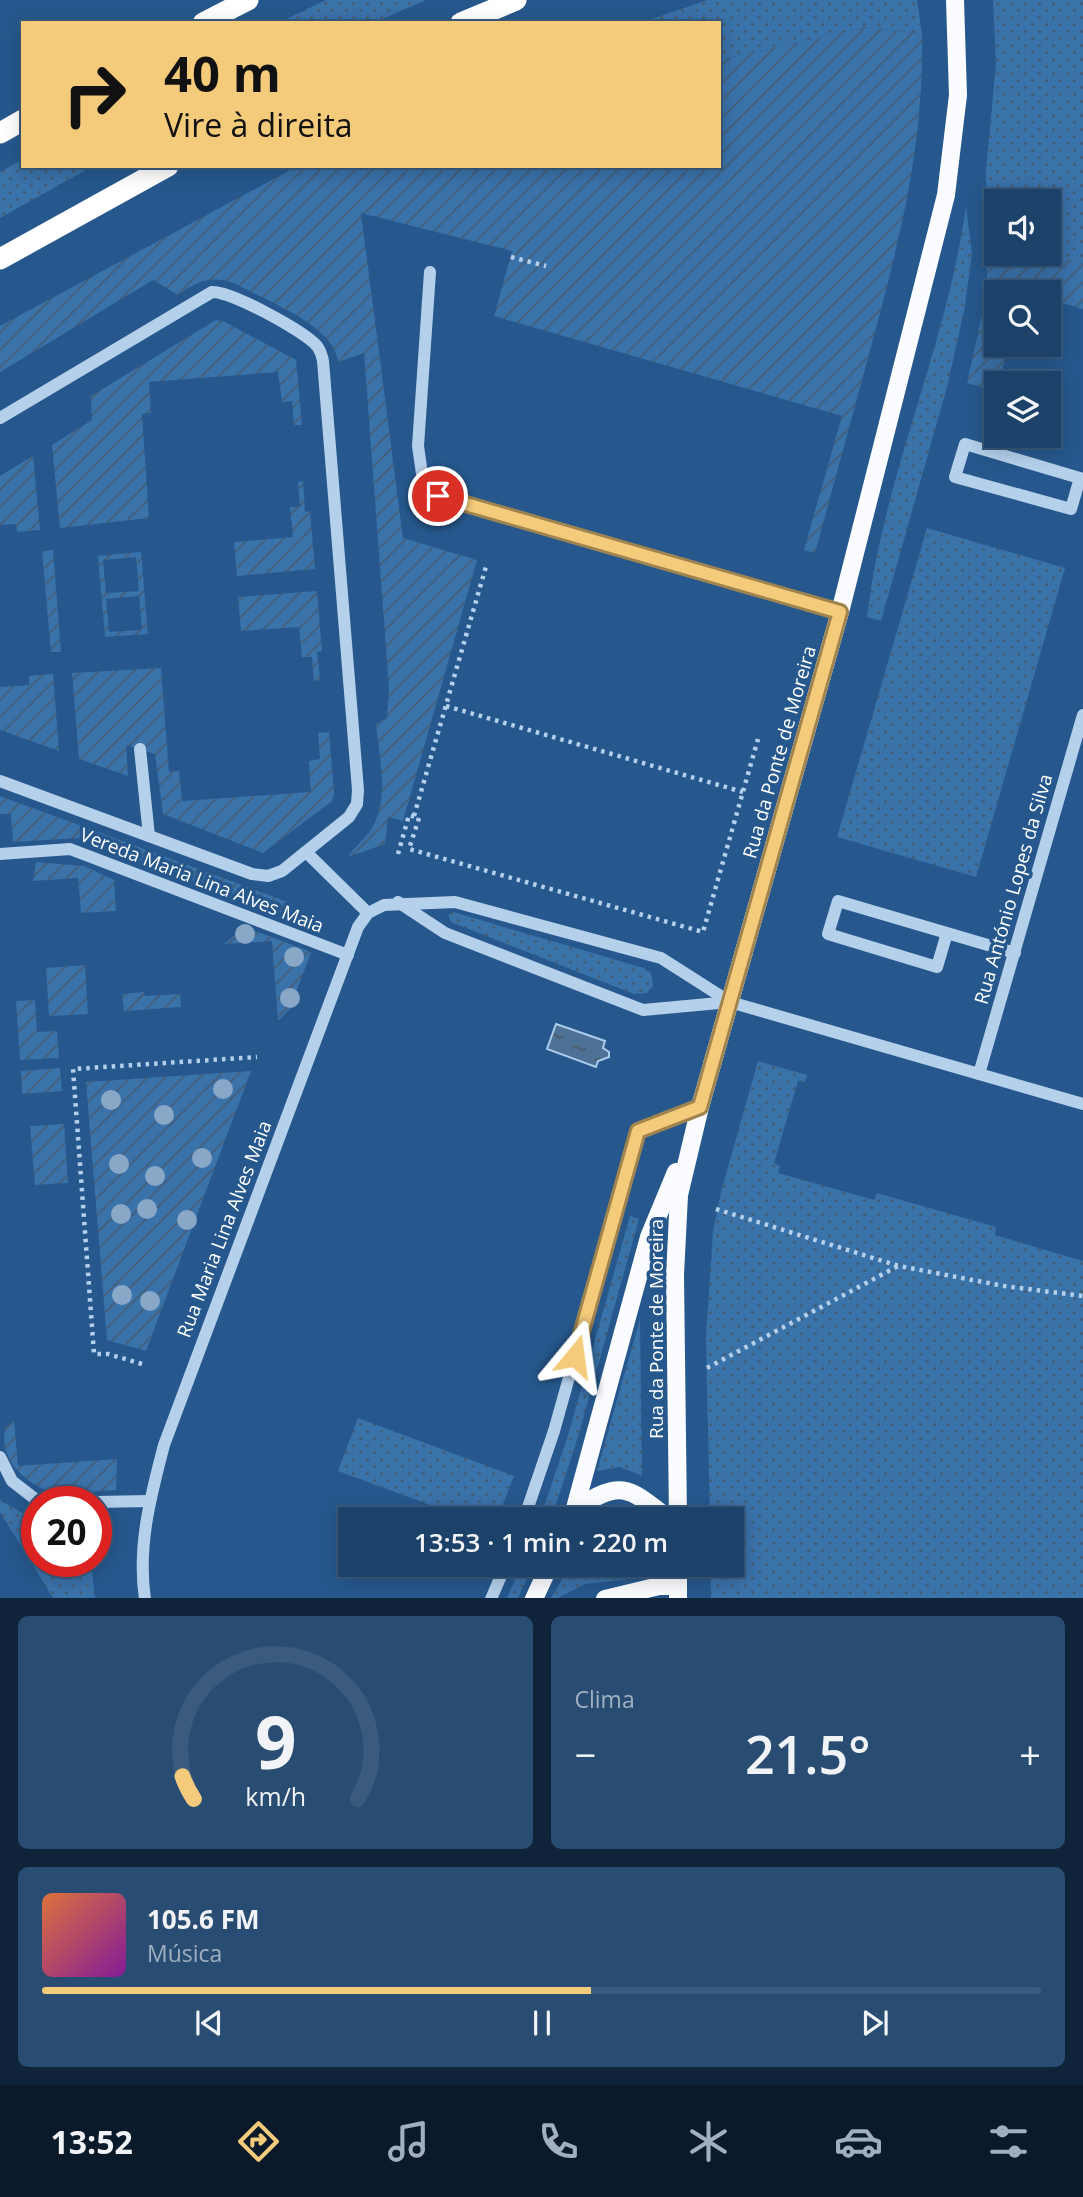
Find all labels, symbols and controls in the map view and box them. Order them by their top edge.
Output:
text: 40 m [164,40,281,106]
icon: right [49,49,140,140]
text: Vire à direita [164,103,353,146]
map controls [984,189,1061,448]
button: sound [984,189,1061,266]
button: search [984,280,1061,357]
button: layers [984,371,1061,448]
pin [408,466,468,526]
icon: arrive [419,477,457,515]
street label: Rua da Ponte de Moreira [736,643,822,861]
street label: Rua António Lopes da Silva [968,771,1058,1007]
street label: Vereda Maria Lina Alves Maia [76,821,328,939]
street label: Rua Maria Lina Alves Maia [171,1117,277,1341]
street label: Rua da Ponte de Moreira [643,1219,669,1439]
position arrow [538,1319,612,1393]
speed limit sign: 20 [21,1486,112,1577]
text: 13:53 · 1 min · 220 m [414,1524,668,1560]
text: Clima [575,1683,635,1715]
text: 9 [254,1691,296,1790]
text: 21.5° [745,1718,871,1789]
text: − [575,1728,596,1780]
text: + [1019,1728,1041,1780]
text: km/h [245,1778,306,1812]
text: 105.6 FM [147,1901,259,1937]
text: Música [147,1937,222,1969]
icon: previous [190,2004,228,2042]
icon: pause [523,2004,561,2042]
icon: next [856,2004,894,2042]
icon: directions [234,2117,283,2166]
icon: music [384,2117,433,2166]
icon: phone [534,2117,583,2166]
icon: climate [684,2117,733,2166]
icon: car [834,2117,883,2166]
icon: filters [984,2117,1033,2166]
text: 13:52 [50,2120,133,2163]

